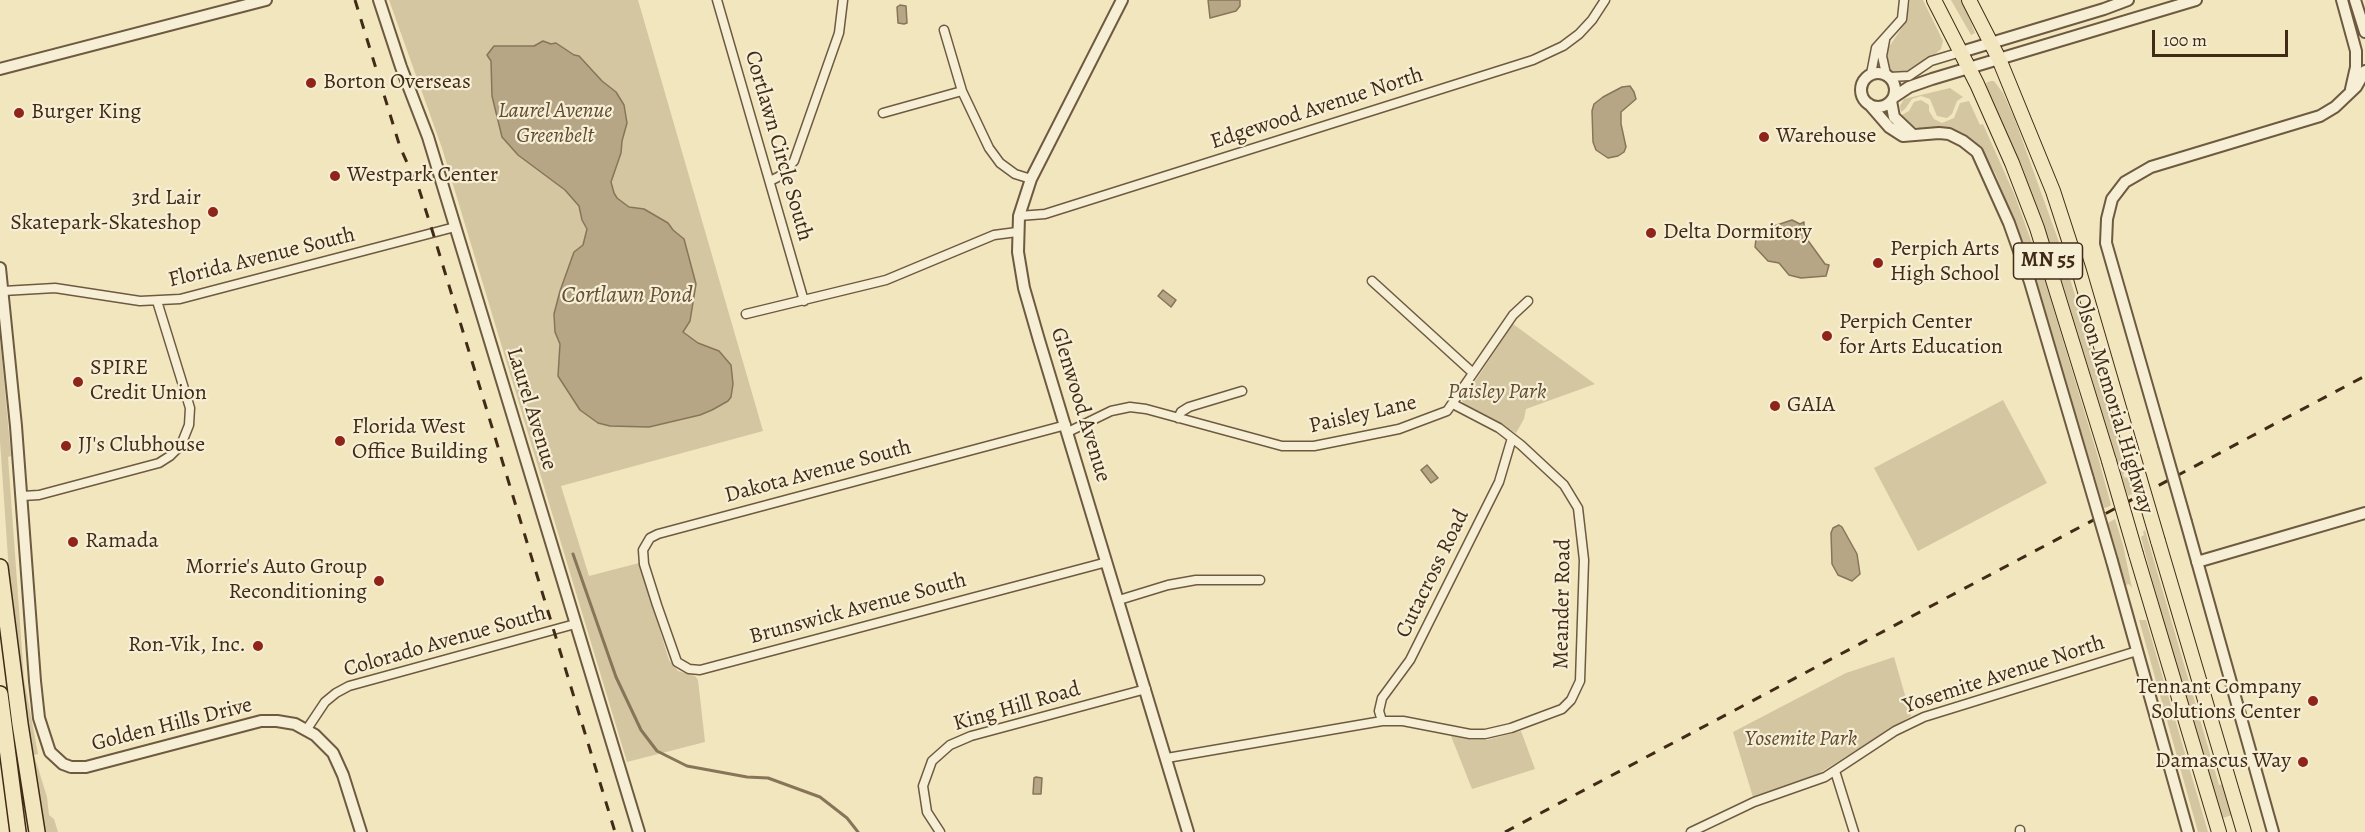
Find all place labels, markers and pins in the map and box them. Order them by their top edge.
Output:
place label: Borton Overseas [323,70,471,96]
marker: Borton Overseas [304,76,318,90]
place label: Burger King [31,100,141,126]
marker: Burger King [12,106,26,120]
place label: Warehouse [1776,124,1876,150]
marker: Warehouse [1757,130,1771,144]
place label: Westpark Center [347,163,498,189]
marker: Westpark Center [328,169,342,183]
place label: 3rd Lair Skatepark-Skateshop [10,186,201,237]
marker: 3rd Lair Skatepark-Skateshop [206,205,220,219]
place label: Delta Dormitory [1663,220,1812,246]
marker: Delta Dormitory [1644,226,1658,240]
place label: Perpich Arts High School [1890,237,2000,288]
marker: Perpich Arts High School [1871,256,1885,270]
place label: Perpich Center for Arts Education [1839,310,2003,362]
marker: Perpich Center for Arts Education [1820,329,1834,343]
place label: SPIRE Credit Union [90,356,207,408]
marker: SPIRE Credit Union [71,375,85,389]
place label: GAIA [1787,393,1835,419]
marker: GAIA [1768,399,1782,413]
place label: Florida West Office Building [352,415,488,466]
place label: JJ's Clubhouse [78,433,205,459]
marker: Florida West Office Building [333,434,347,448]
marker: JJ's Clubhouse [59,439,73,453]
place label: Ramada [85,529,159,555]
marker: Ramada [66,535,80,549]
place label: Morrie's Auto Group Reconditioning [185,555,367,606]
marker: Morrie's Auto Group Reconditioning [372,574,386,588]
place label: Ron-Vik, Inc. [128,633,246,659]
marker: Ron-Vik, Inc. [251,639,265,653]
place label: Tennant Company Solutions Center [2137,675,2301,726]
marker: Tennant Company Solutions Center [2306,694,2320,708]
place label: Damascus Way [2155,749,2291,775]
marker: Damascus Way [2296,755,2310,769]

